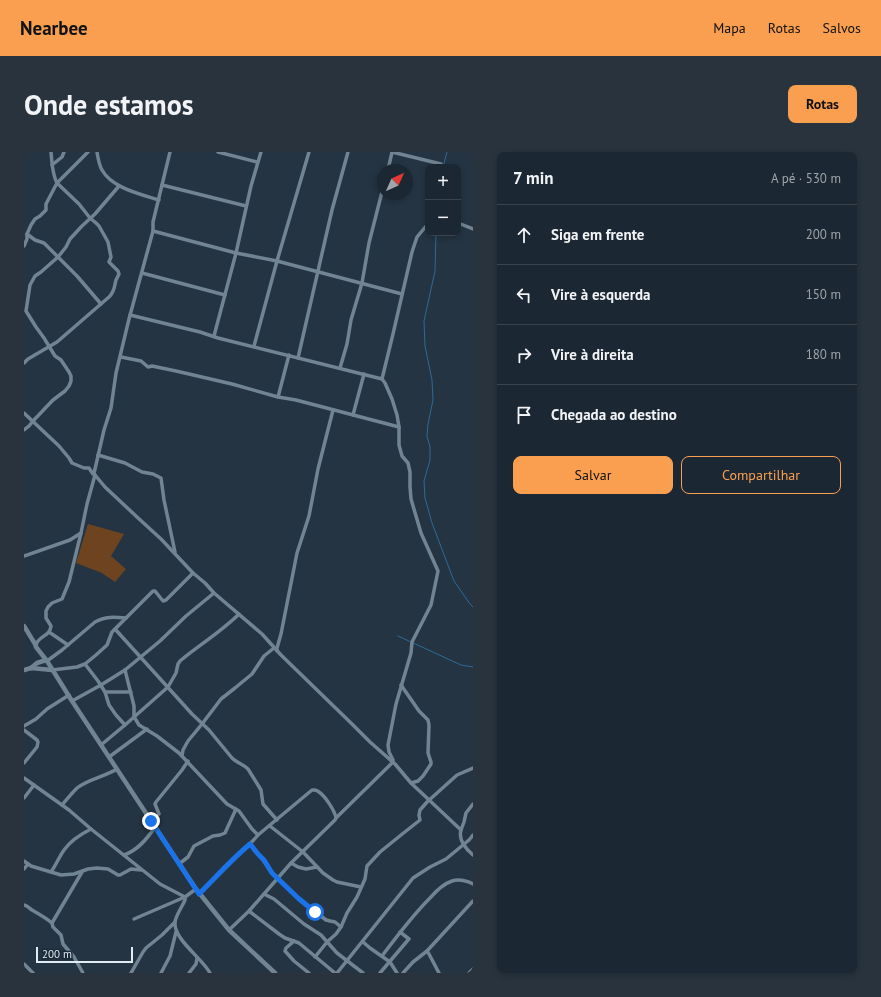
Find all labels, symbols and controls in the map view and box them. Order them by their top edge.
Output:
text: Nearbee [20,16,88,40]
text: Mapa [713,19,746,37]
text: Rotas [768,19,801,37]
text: Salvos [823,19,861,37]
button: Rotas [788,85,857,123]
text: Onde estamos [24,86,194,123]
north arrow [377,164,413,200]
map controls [425,164,461,236]
button: + [425,164,461,200]
text: 7 min [513,167,554,189]
text: A pé · 530 m [771,170,841,187]
button: − [425,200,461,236]
icon: ahead [513,224,535,246]
text: Siga em frente [551,225,644,244]
text: 200 m [806,226,841,243]
icon: left [513,284,535,306]
text: Vire à esquerda [551,285,650,304]
text: 150 m [806,286,841,303]
icon: right [513,344,535,366]
text: Vire à direita [551,345,634,364]
text: 180 m [806,346,841,363]
icon: arrive [513,404,535,426]
text: Chegada ao destino [551,405,677,424]
button: Salvar [513,456,673,494]
button: Compartilhar [681,456,841,494]
route end [142,812,160,830]
route start [306,903,324,921]
scale bar [36,945,133,964]
text: 200 m [42,947,72,961]

